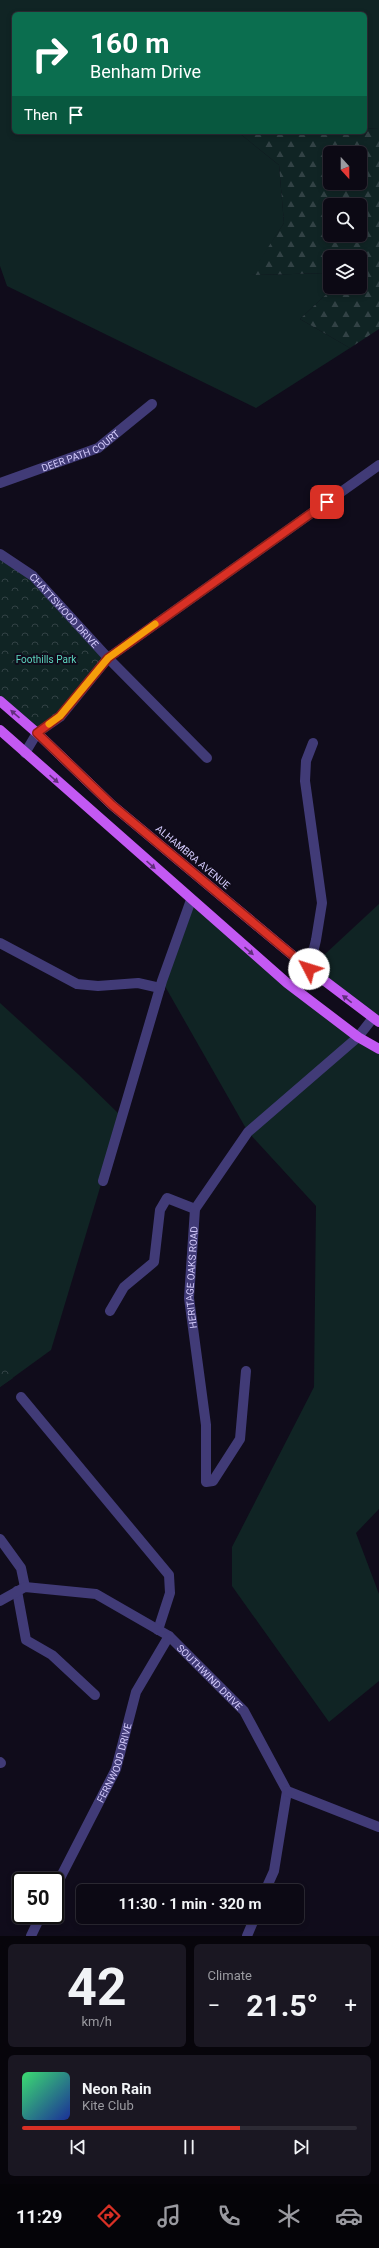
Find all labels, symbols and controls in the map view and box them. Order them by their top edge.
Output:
text: 160 m [90,27,169,60]
icon: right [24,28,76,80]
text: Benham Drive [90,61,201,82]
icon: arrive [65,104,87,126]
text: Then [24,106,57,124]
north arrow [323,146,367,190]
map controls [323,146,367,294]
button: search [323,198,367,242]
button: layers [323,250,367,294]
street label: DEER PATH COURT [40,428,121,473]
pin [310,485,344,519]
icon: arrive [316,491,338,513]
street label: CHATTSWOOD DRIVE [28,571,101,650]
park label: Foothills Park [16,654,77,665]
one-way arrow [10,709,21,718]
one-way arrow [49,774,59,784]
street label: ALHAMBRA AVENUE [154,823,232,891]
one-way arrow [146,861,157,870]
one-way arrow [244,946,255,955]
position arrow [288,948,330,990]
one-way arrow [342,994,353,1003]
street label: HERITAGE OAKS ROAD [183,1226,199,1329]
street label: SOUTHWIND DRIVE [175,1642,245,1712]
street label: FERNWOOD DRIVE [94,1722,133,1804]
speed limit sign: 50 [12,1872,64,1924]
text: 11:30 · 1 min · 320 m [119,1895,261,1913]
text: 42 [67,1957,127,2018]
text: Climate [208,1968,252,1983]
text: 21.5° [246,1988,318,2023]
text: − [208,1993,220,2018]
text: + [345,1993,357,2018]
text: km/h [81,2014,112,2029]
text: Neon Rain [82,2080,151,2098]
text: Kite Club [82,2098,134,2113]
icon: previous [67,2136,89,2158]
icon: pause [178,2136,200,2158]
icon: next [290,2136,312,2158]
icon: directions [95,2202,123,2230]
icon: music [155,2202,183,2230]
icon: phone [215,2202,243,2230]
icon: climate [275,2202,303,2230]
icon: car [335,2202,363,2230]
text: 11:29 [16,2206,62,2227]

